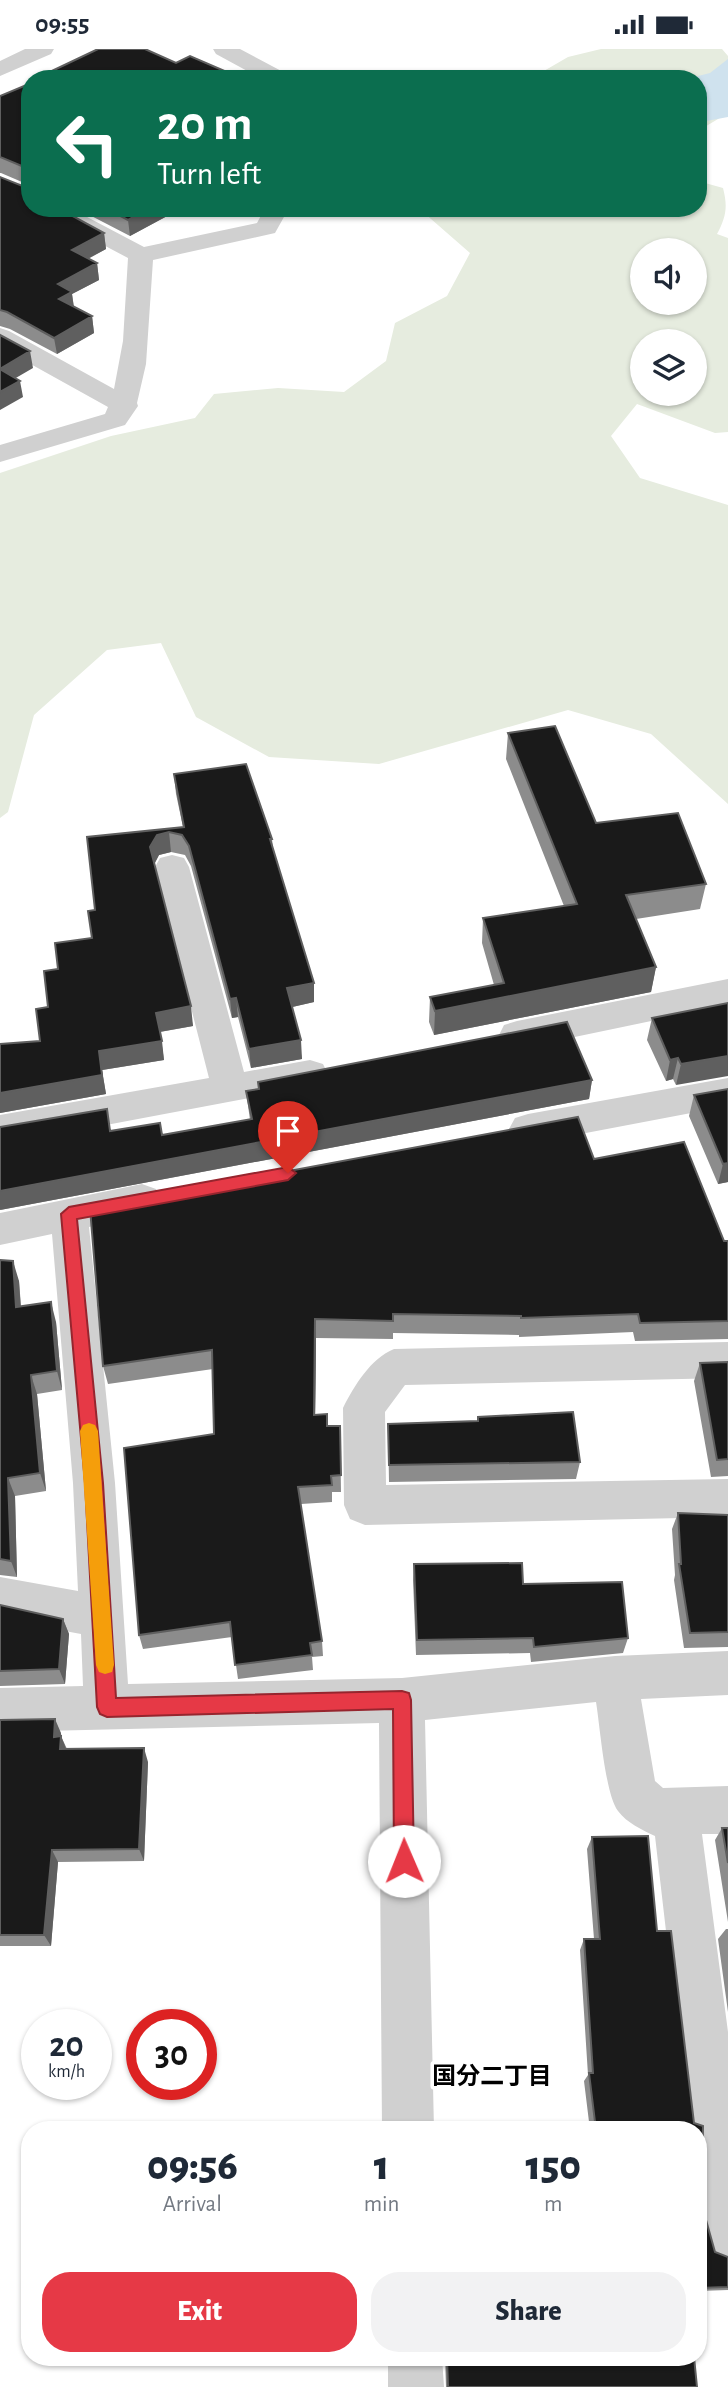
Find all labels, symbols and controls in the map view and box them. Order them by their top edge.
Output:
text: 09:55 [35,11,90,37]
icon: left [42,98,133,189]
text: 20 m [157,100,253,149]
text: Turn left [157,158,261,190]
map controls [630,238,707,406]
button: sound [630,238,707,315]
button: layers [630,329,707,406]
pin [258,1101,318,1173]
icon: arrive [269,1112,307,1150]
position arrow [367,1824,441,1898]
speed limit sign: 30 [126,2009,217,2100]
text: 20 [49,2028,84,2063]
text: km/h [48,2063,85,2081]
district label: 国分二丁目 [432,2063,552,2089]
text: 09:56 [147,2145,238,2187]
text: 1 [374,2145,389,2187]
text: 150 [525,2145,581,2187]
text: Arrival [163,2193,222,2216]
text: min [364,2193,400,2216]
text: m [544,2193,562,2216]
button: Exit [42,2272,357,2352]
button: Share [371,2272,686,2352]

